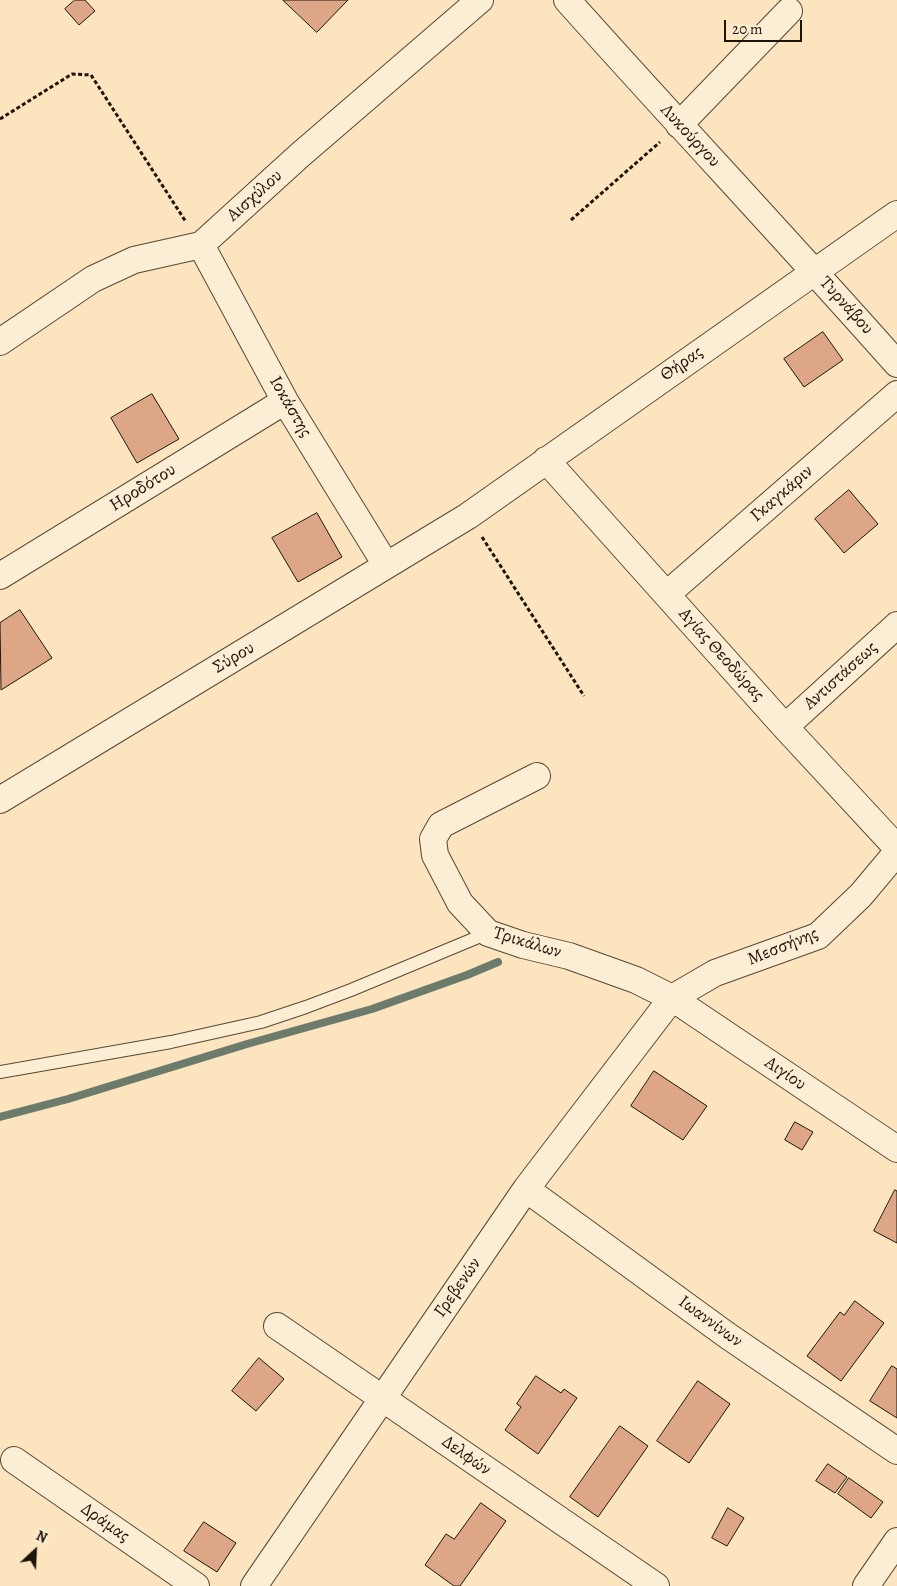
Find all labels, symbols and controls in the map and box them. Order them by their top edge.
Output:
scale bar [727,10,804,42]
text: 20 m [732,19,763,39]
street label: Λυκούργου [655,100,725,172]
street label: Αισχύλου [223,166,287,226]
street label: Τυρνάβου [814,273,878,339]
street label: Θήρας [657,342,707,386]
street label: Ιοκάστης [264,373,316,441]
street label: Ηροδότου [106,459,180,517]
street label: Γκαγκάριν [746,461,818,527]
street label: Αγίας Θεοδώρας [673,604,769,706]
street label: Σύρου [209,637,259,679]
street label: Αντιστάσεως [800,637,882,715]
street label: Τρικάλων [490,922,564,964]
street label: Μεσσήνης [744,923,822,971]
street label: Αιγίου [760,1052,810,1096]
street label: Γρεβενών [430,1254,486,1322]
street label: Ιωαννίνων [674,1291,746,1353]
street label: Δελφών [437,1431,495,1481]
street label: Δράμας [76,1498,134,1548]
north arrow [10,1526,60,1576]
text: N [33,1526,50,1548]

